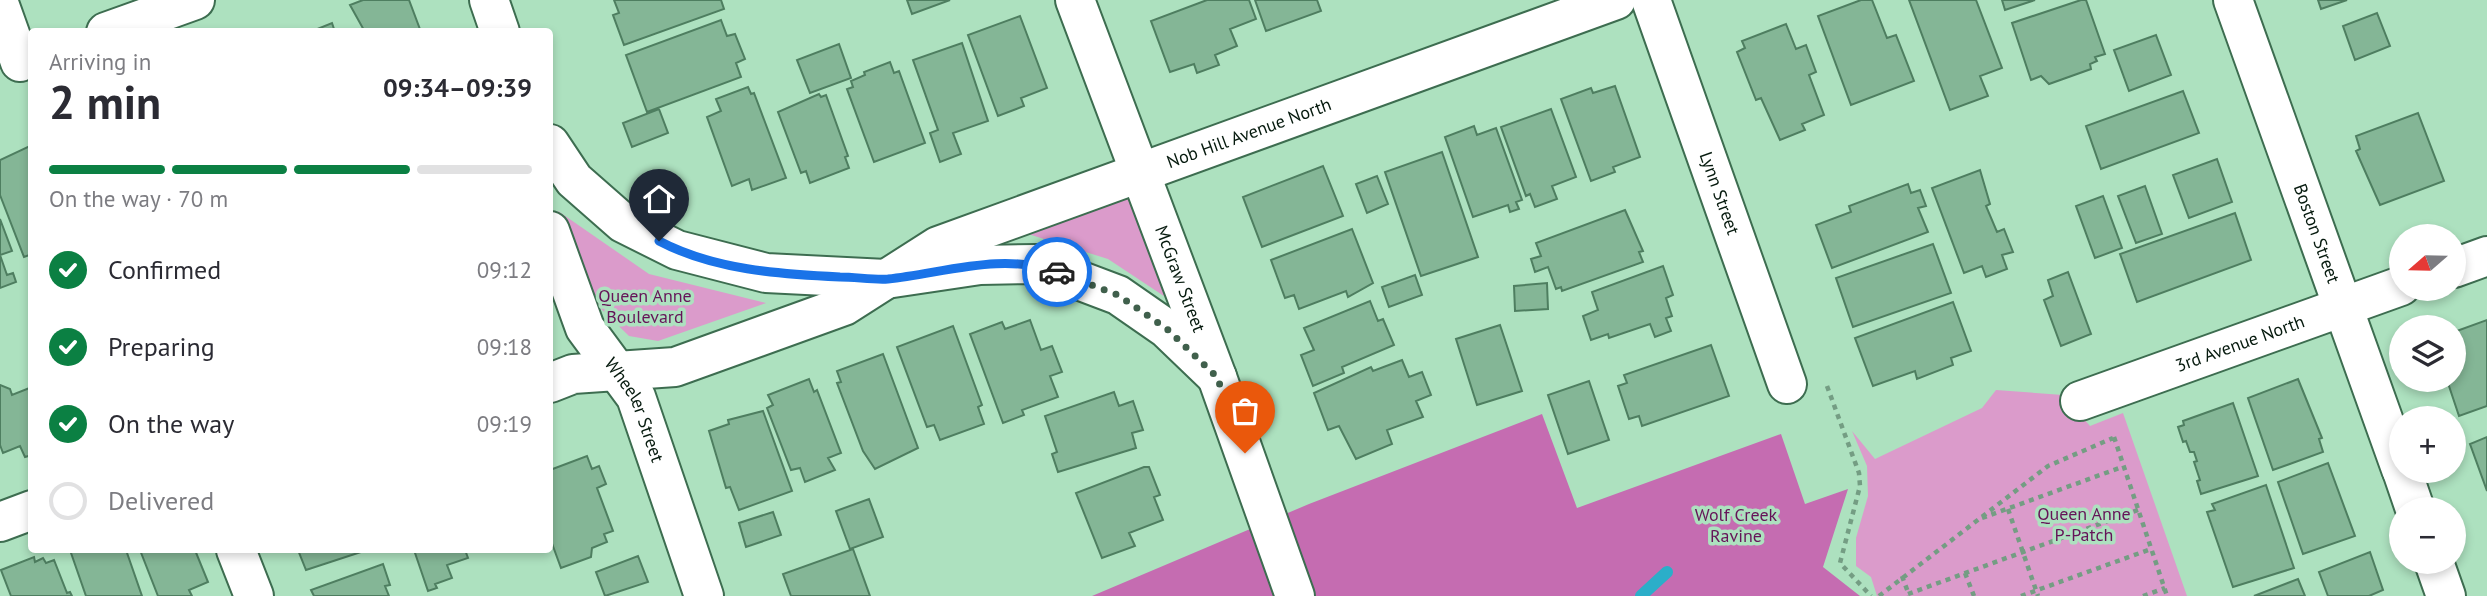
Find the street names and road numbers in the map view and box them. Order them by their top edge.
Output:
street label: Nob Hill Avenue North [1163,92,1334,173]
street label: Lynn Street [1695,148,1745,238]
street label: Boston Street [2289,180,2345,286]
street label: McGraw Street [1150,222,1211,335]
street label: 3rd Avenue North [2172,310,2307,377]
street label: Wheeler Street [600,353,669,465]

